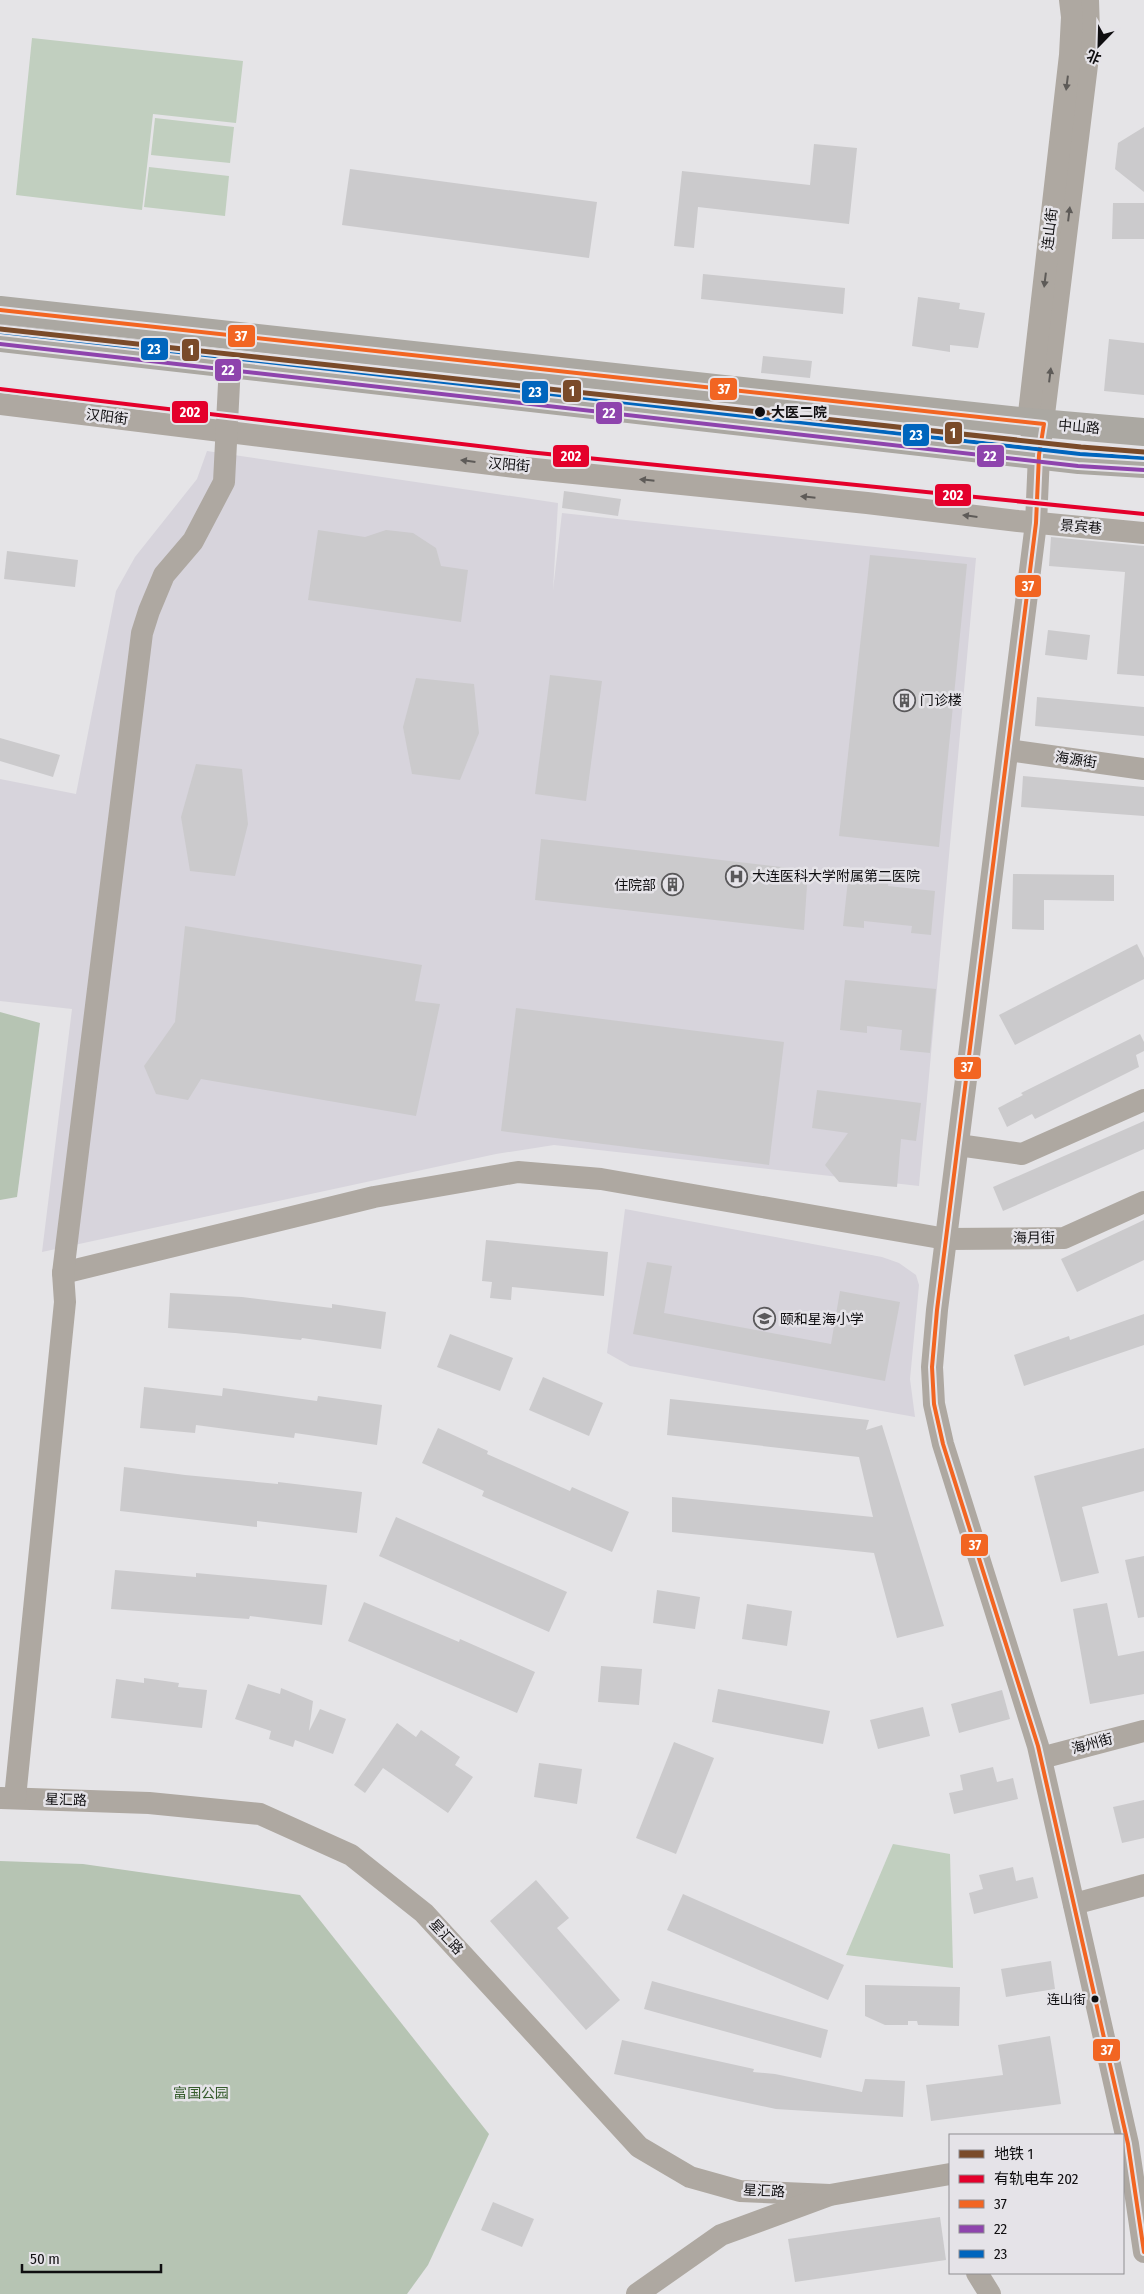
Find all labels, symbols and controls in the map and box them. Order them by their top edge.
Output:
north arrow [1074,20,1124,70]
text: 北 [1084,46,1104,67]
one-way arrow [1063,76,1071,92]
one-way arrow [1065,206,1073,222]
street label: 连山街 [1039,207,1061,251]
one-way arrow [1041,272,1049,288]
line badge: 37 [227,324,256,348]
text: 37 [234,328,247,345]
line badge: 23 [140,337,169,361]
line badge: 1 [181,338,200,362]
text: 23 [146,341,161,358]
text: 1 [188,342,194,359]
line badge: 22 [214,358,242,382]
text: 22 [221,362,235,379]
one-way arrow [1046,367,1054,383]
line badge: 37 [709,377,738,401]
line badge: 1 [562,379,582,403]
line badge: 23 [521,380,549,404]
text: 37 [717,381,730,398]
text: 1 [569,383,575,400]
text: 23 [527,384,542,401]
line badge: 202 [171,400,209,424]
line badge: 22 [595,401,623,425]
text: 202 [179,404,201,421]
place label: 大医二院 [771,404,827,421]
text: 22 [602,405,616,422]
marker: 大医二院 [753,405,767,419]
street label: 汉阳街 [85,406,129,428]
street label: 中山路 [1057,417,1101,437]
line badge: 1 [944,421,963,445]
line badge: 23 [902,423,930,447]
text: 1 [950,425,956,442]
text: 23 [908,427,923,444]
line badge: 202 [552,444,590,468]
line badge: 22 [976,444,1005,468]
text: 202 [560,448,582,465]
text: 22 [983,448,997,465]
street label: 汉阳街 [487,455,531,475]
one-way arrow [459,457,475,465]
one-way arrow [638,476,654,484]
line badge: 202 [934,483,972,507]
text: 202 [942,487,964,504]
one-way arrow [800,493,816,501]
one-way arrow [961,512,977,520]
street label: 景宾巷 [1059,517,1103,537]
line badge: 37 [1014,574,1042,598]
text: 37 [1021,578,1034,595]
building icon: 门诊楼 [892,688,916,712]
place label: 门诊楼 [920,692,962,709]
street label: 海源街 [1054,749,1098,771]
hospital icon: 大连医科大学附属第二医院 [724,864,748,888]
place label: 大连医科大学附属第二医院 [752,868,920,885]
building icon: 住院部 [660,873,684,897]
place label: 住院部 [614,877,656,894]
line badge: 37 [953,1056,982,1080]
text: 37 [960,1059,973,1076]
street label: 海月街 [1013,1229,1055,1247]
school or university icon: 颐和星海小学 [752,1307,776,1331]
place label: 颐和星海小学 [780,1311,864,1328]
line badge: 37 [960,1533,989,1557]
text: 37 [968,1537,981,1554]
street label: 海州街 [1070,1730,1114,1758]
street label: 星汇路 [45,1791,87,1809]
street label: 星汇路 [425,1916,467,1958]
place label: 连山街 [1047,1992,1086,2007]
marker: 连山街 [1090,1994,1100,2004]
line badge: 37 [1092,2038,1121,2062]
text: 37 [1100,2042,1113,2059]
park label: 富国公园 [173,2085,229,2102]
legend [949,2134,1124,2274]
text: 地铁 1 [994,2145,1033,2163]
text: 有轨电车 202 [994,2170,1079,2188]
street label: 星汇路 [743,2181,785,2201]
text: 37 [994,2195,1007,2213]
text: 22 [994,2220,1008,2238]
scale bar [22,2242,161,2274]
text: 23 [994,2245,1008,2263]
text: 50 m [30,2250,60,2268]

